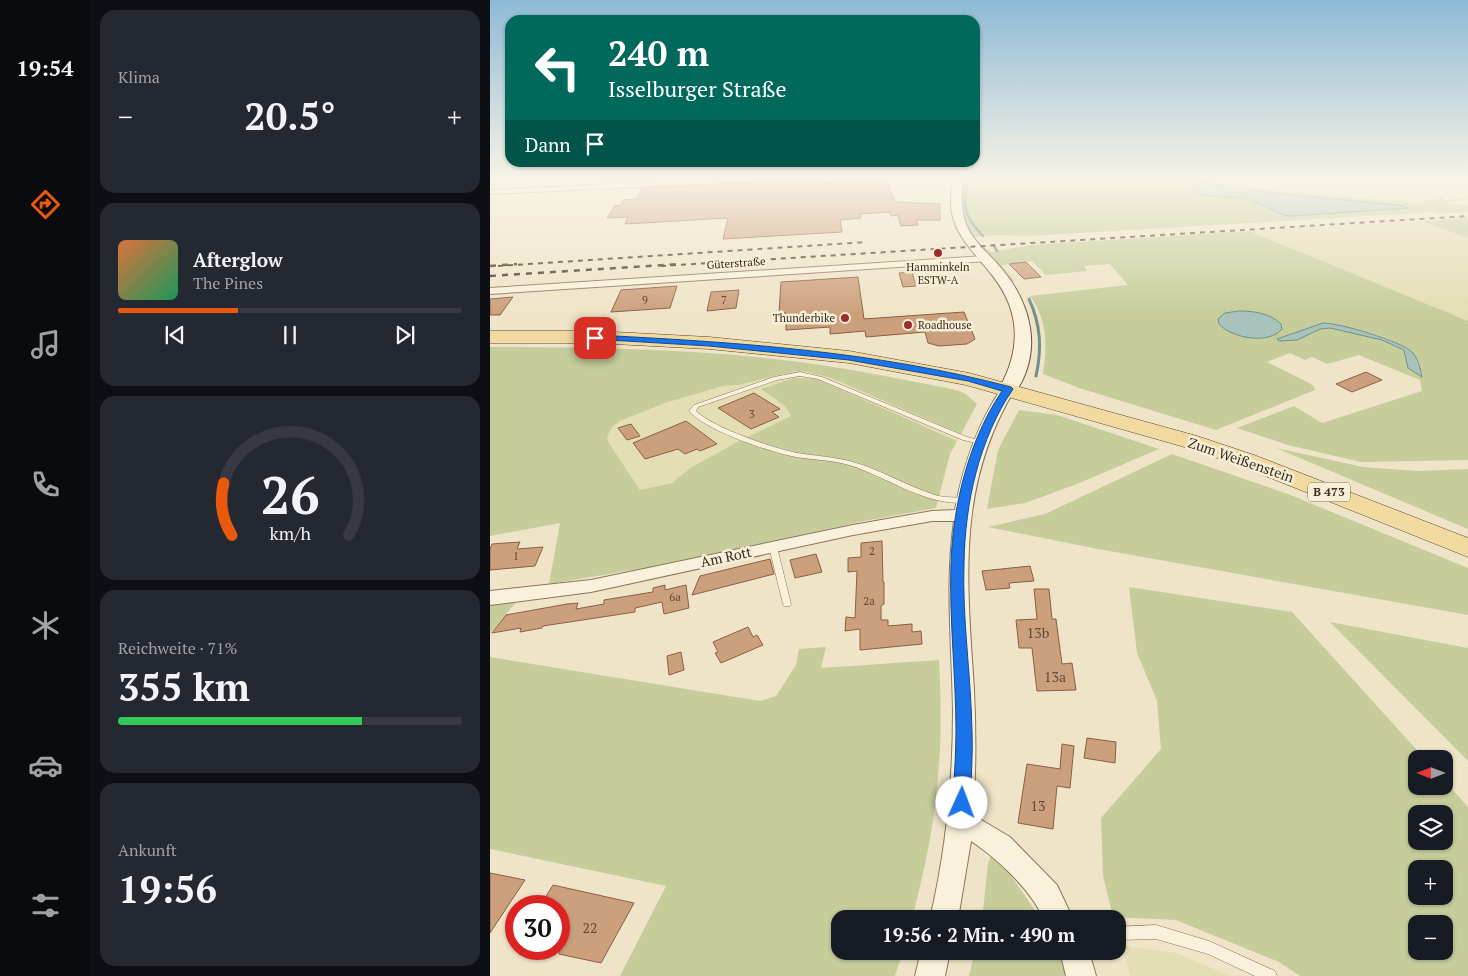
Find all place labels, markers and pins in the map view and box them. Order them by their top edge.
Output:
marker: Hamminkeln ESTW-A [932,247,944,259]
place label: Hamminkeln ESTW-A [906,260,970,287]
place label: Thunderbike [773,311,835,325]
marker: Thunderbike [839,312,851,324]
pin [574,317,616,359]
place label: Roadhouse [918,318,972,332]
marker: Roadhouse [902,319,914,331]

